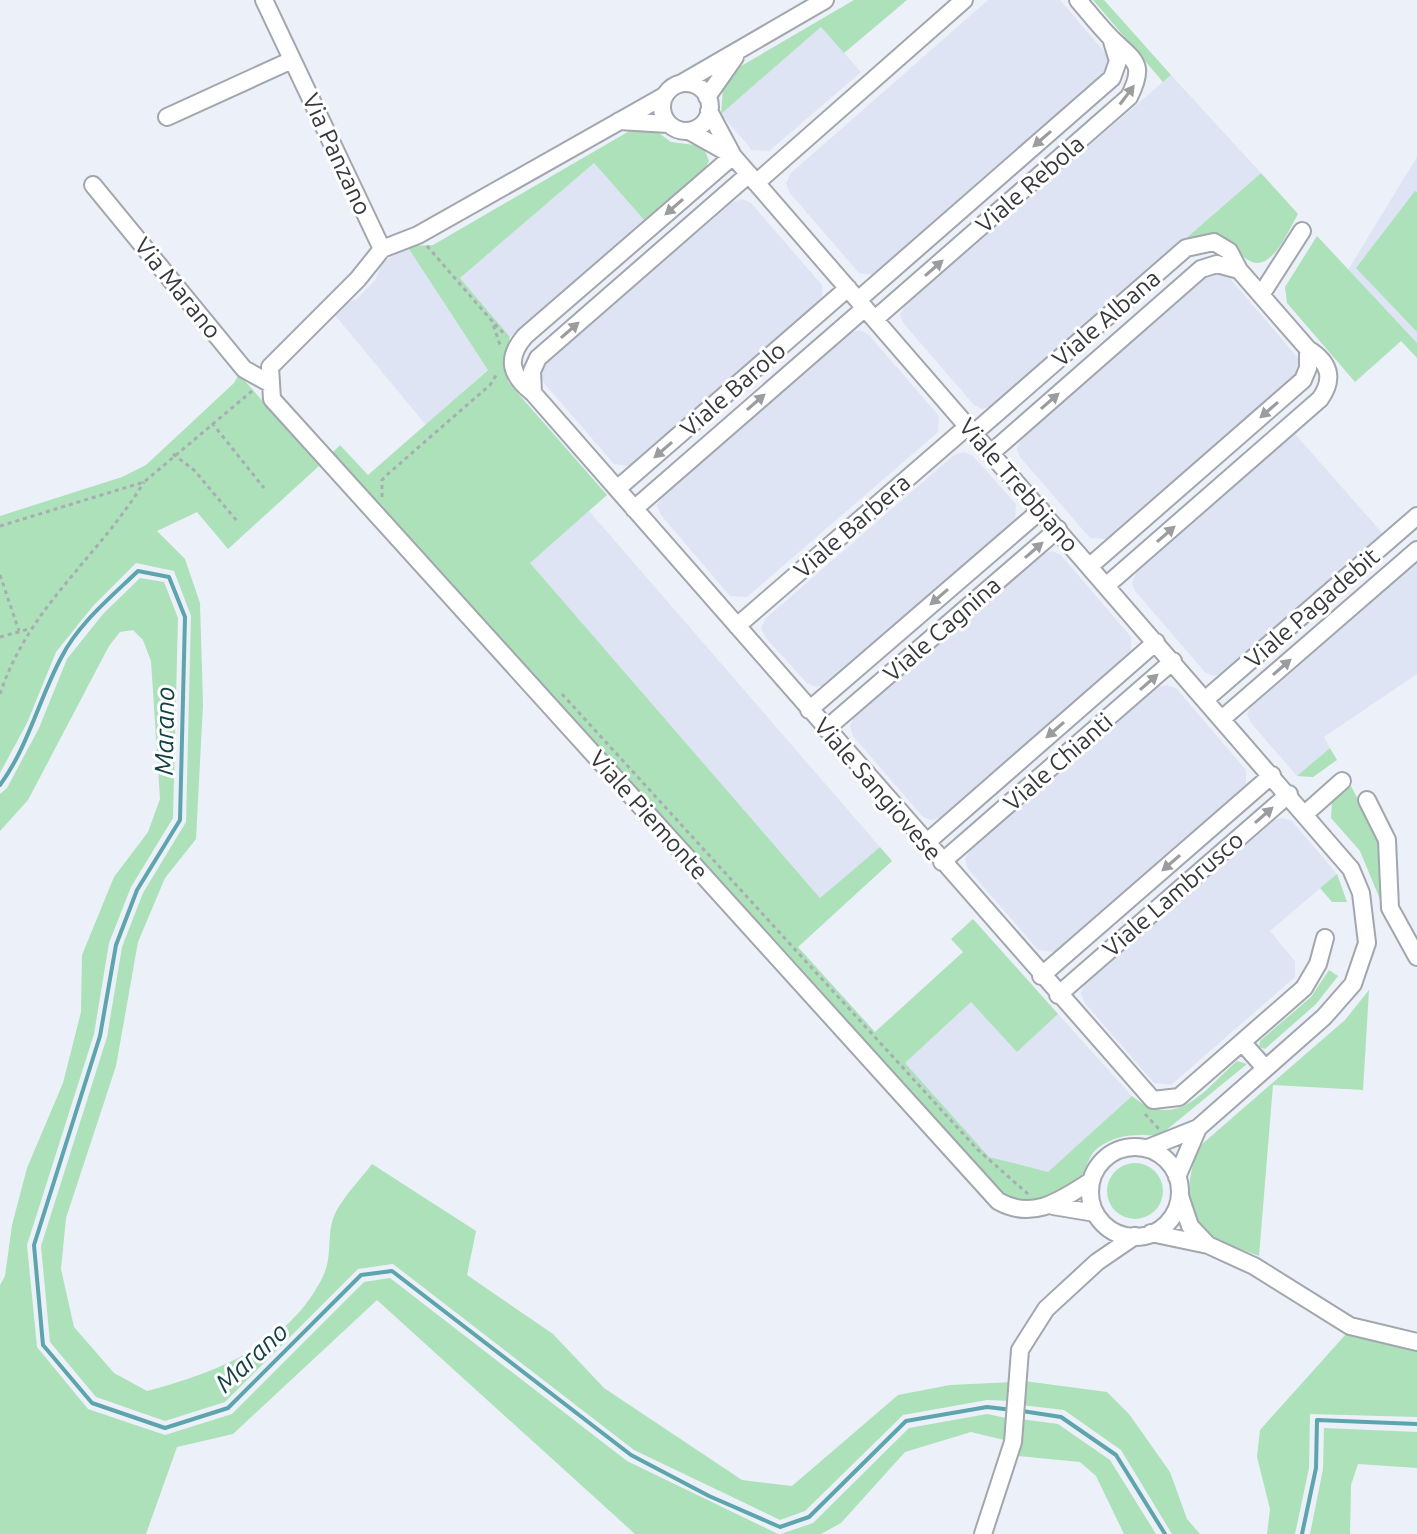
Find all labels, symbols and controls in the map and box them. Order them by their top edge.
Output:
one-way arrow [1119,85,1135,105]
street label: Via Panzano [297,89,377,219]
street label: Viale Rebola [971,130,1089,238]
one-way arrow [1033,130,1053,147]
one-way arrow [665,198,685,215]
street label: Via Marano [129,232,227,344]
one-way arrow [923,260,943,277]
street label: Viale Albana [1047,264,1165,372]
one-way arrow [559,322,579,339]
street label: Viale Barolo [675,336,791,442]
one-way arrow [1040,393,1060,410]
one-way arrow [747,394,766,412]
one-way arrow [1259,401,1278,419]
street label: Viale Trebbiano [954,413,1084,557]
one-way arrow [653,441,673,458]
street label: Viale Barbera [789,468,915,584]
one-way arrow [1156,525,1175,543]
one-way arrow [1023,542,1043,559]
street label: Viale Pagadebit [1240,542,1385,673]
street label: Viale Cagnina [878,571,1006,687]
one-way arrow [930,588,950,605]
one-way arrow [1271,659,1291,676]
one-way arrow [1138,674,1158,691]
water label: Marano [149,687,179,775]
street label: Viale Chianti [998,708,1118,816]
street label: Viale Sangiovese [809,712,947,866]
one-way arrow [1046,721,1066,738]
street label: Viale Piemonte [584,745,714,885]
one-way arrow [1254,807,1274,824]
street label: Viale Lambrusco [1097,826,1249,962]
one-way arrow [1162,854,1182,871]
water label: Marano [209,1316,293,1398]

